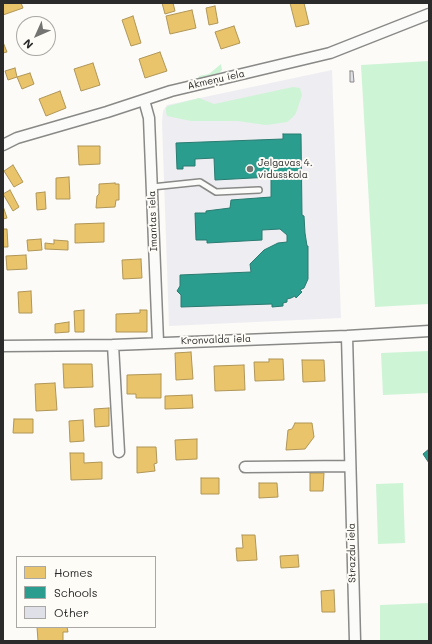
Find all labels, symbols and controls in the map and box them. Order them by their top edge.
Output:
north arrow [16,16,56,56]
text: N [20,36,36,52]
street label: Akmeņu iela [186,68,246,92]
place label: Jelgavas 4. vidusskola [258,157,313,180]
marker: Jelgavas 4. vidusskola [245,164,255,174]
street label: Imantas iela [146,190,160,252]
street label: Kronvalda iela [181,333,251,347]
street label: Strazdu iela [345,523,359,583]
legend [16,556,156,628]
text: Homes [54,564,93,580]
text: Schools [54,584,98,600]
text: Other [54,604,89,620]

